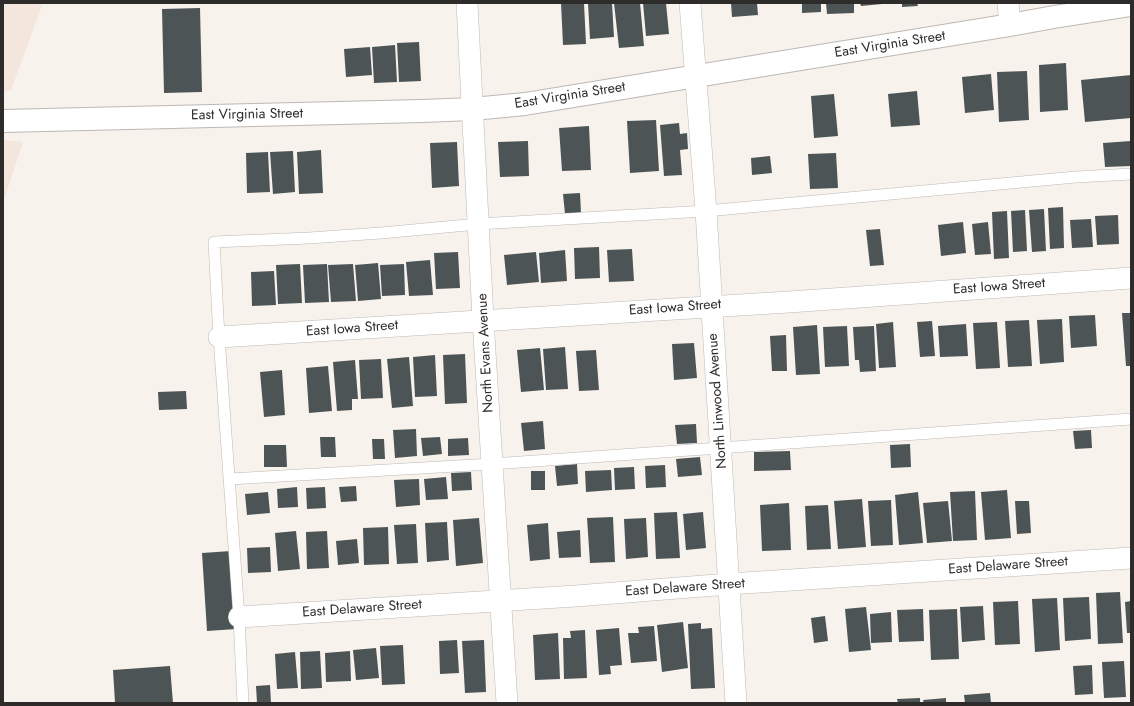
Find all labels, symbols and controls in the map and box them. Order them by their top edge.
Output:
street label: East Virginia Street [833,28,947,62]
street label: East Virginia Street [513,79,627,113]
street label: East Virginia Street [191,106,303,124]
street label: East Iowa Street [952,275,1046,299]
street label: North Evans Avenue [474,293,498,413]
street label: East Iowa Street [628,296,722,320]
street label: East Iowa Street [305,317,399,341]
street label: North Linwood Avenue [705,333,731,469]
street label: East Delaware Street [948,553,1068,579]
street label: East Delaware Street [625,575,745,601]
street label: East Delaware Street [302,596,422,622]

